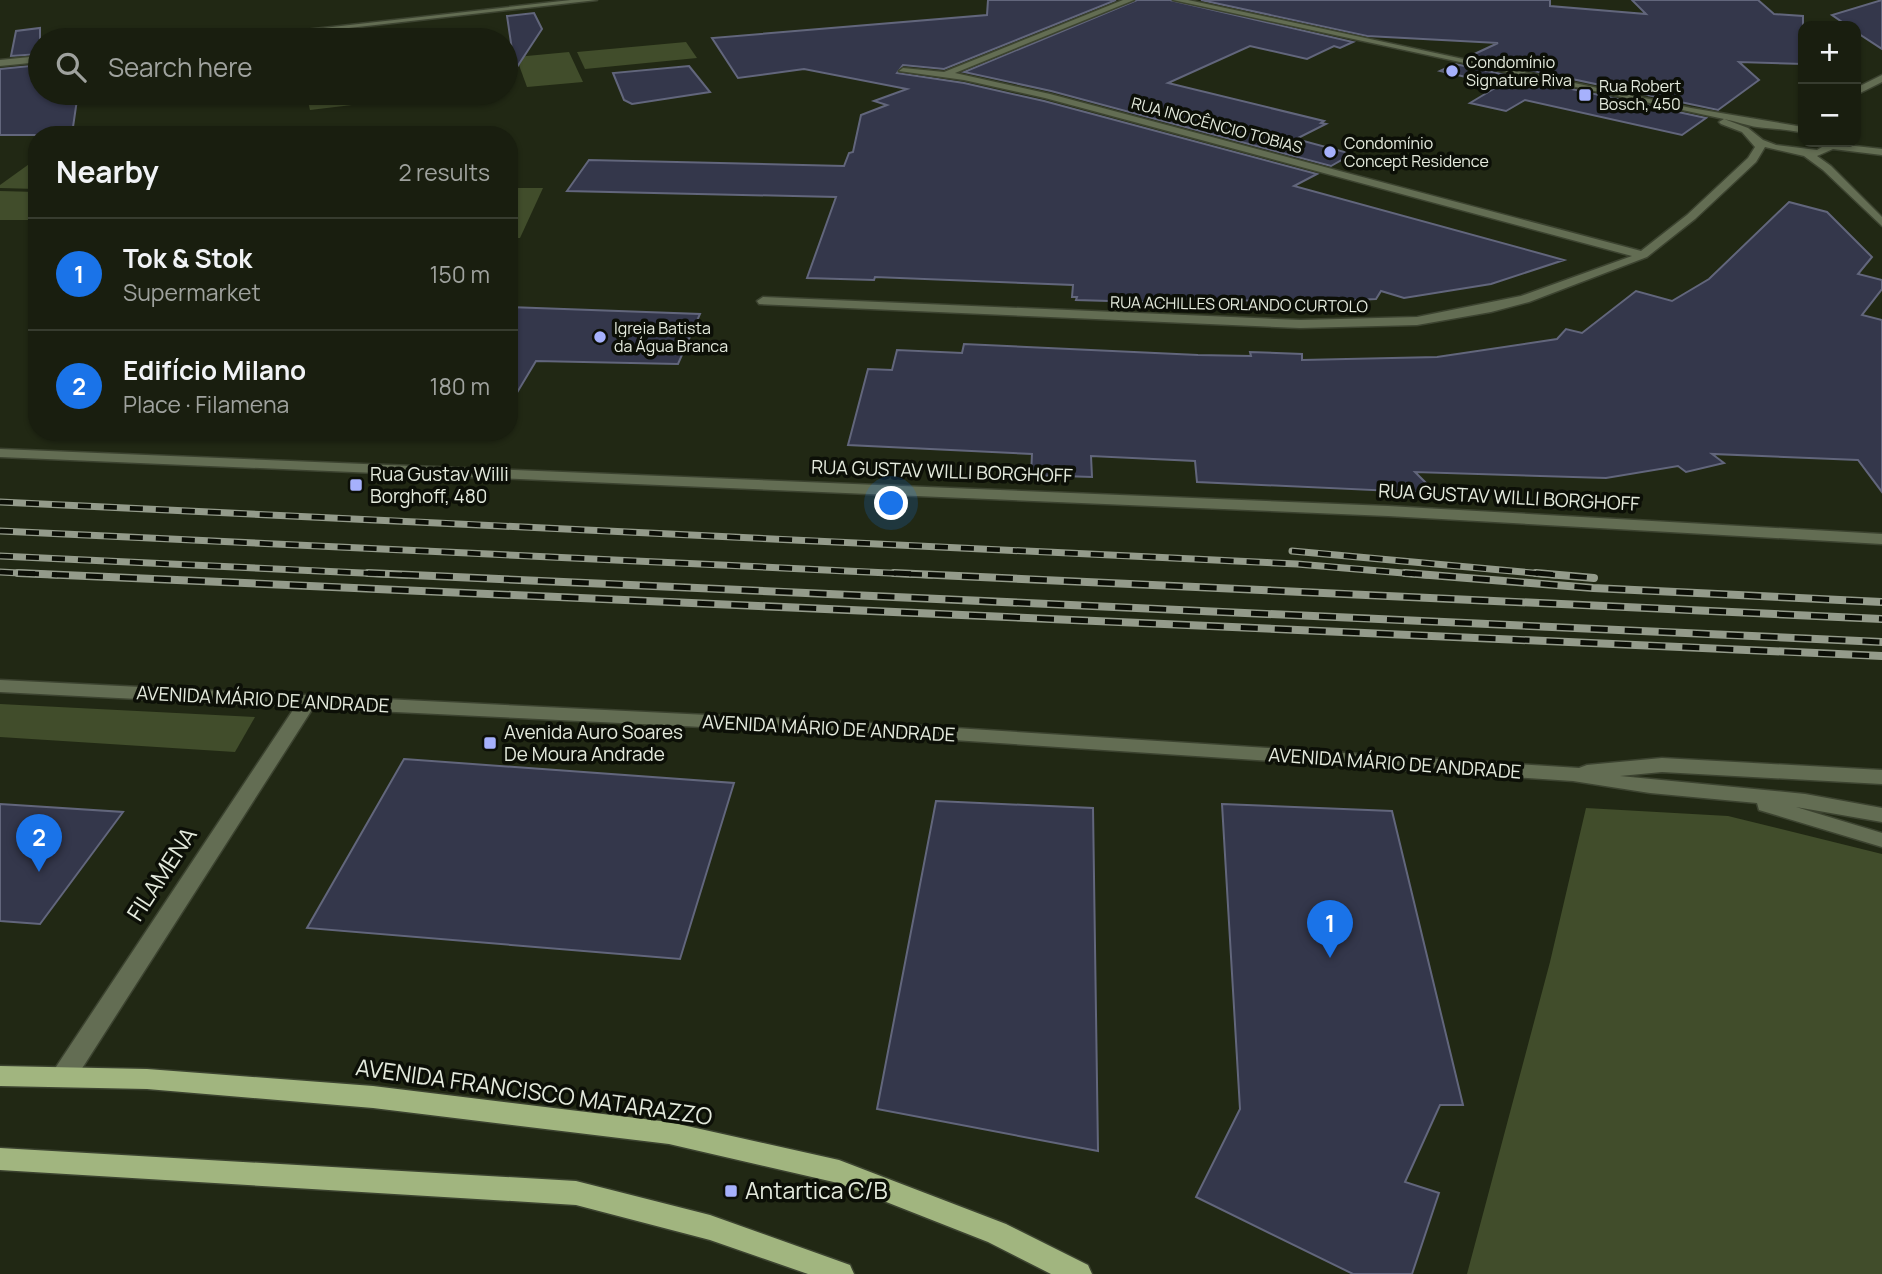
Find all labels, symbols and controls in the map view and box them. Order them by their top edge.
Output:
map controls [1798,21,1861,147]
button: + [1798,21,1861,84]
search box [28,28,518,105]
icon: search [52,48,90,86]
text: Search here [108,49,253,85]
place label: Condomínio Signature Riva [1466,51,1572,91]
marker: Condomínio Signature Riva [1444,63,1460,79]
place label: Rua Robert Bosch, 450 [1599,75,1681,115]
button: − [1798,84,1861,147]
marker: Rua Robert Bosch, 450 [1577,87,1593,103]
street label: RUA INOCÊNCIO TOBIAS [1129,92,1305,158]
place label: Condomínio Concept Residence [1344,132,1489,172]
marker: Condomínio Concept Residence [1322,144,1338,160]
text: Nearby [56,151,159,192]
text: 2 results [398,156,490,188]
text: Tok & Stok [123,240,252,276]
text: 1 [74,258,84,290]
text: 150 m [430,258,490,290]
text: Supermarket [123,276,261,308]
street label: RUA ACHILLES ORLANDO CURTOLO [1110,291,1369,317]
place label: Igreja Batista da Água Branca [614,317,728,357]
marker: Igreja Batista da Água Branca [592,329,608,345]
text: Edifício Milano [123,352,306,388]
text: 2 [72,370,86,402]
text: 180 m [430,370,490,402]
text: Place · Filamena [123,388,289,420]
street label: RUA GUSTAV WILLI BORGHOFF [811,453,1074,489]
place label: Rua Gustav Willi Borghoff, 480 [370,461,509,509]
marker: Rua Gustav Willi Borghoff, 480 [348,477,364,493]
street label: RUA GUSTAV WILLI BORGHOFF [1378,477,1641,517]
your location [874,486,908,520]
street label: AVENIDA MÁRIO DE ANDRADE [136,679,390,719]
street label: AVENIDA MÁRIO DE ANDRADE [702,708,956,748]
place label: Avenida Auro Soares De Moura Andrade [504,719,683,767]
marker: Avenida Auro Soares De Moura Andrade [482,735,498,751]
street label: AVENIDA MÁRIO DE ANDRADE [1268,741,1522,785]
pin: 2 [16,814,62,872]
street label: FILAMENA [119,820,204,927]
pin: 1 [1307,900,1353,958]
street label: AVENIDA FRANCISCO MATARAZZO [354,1050,714,1132]
place label: Antartica C/B [745,1174,888,1206]
marker: Antartica C/B [723,1183,739,1199]

